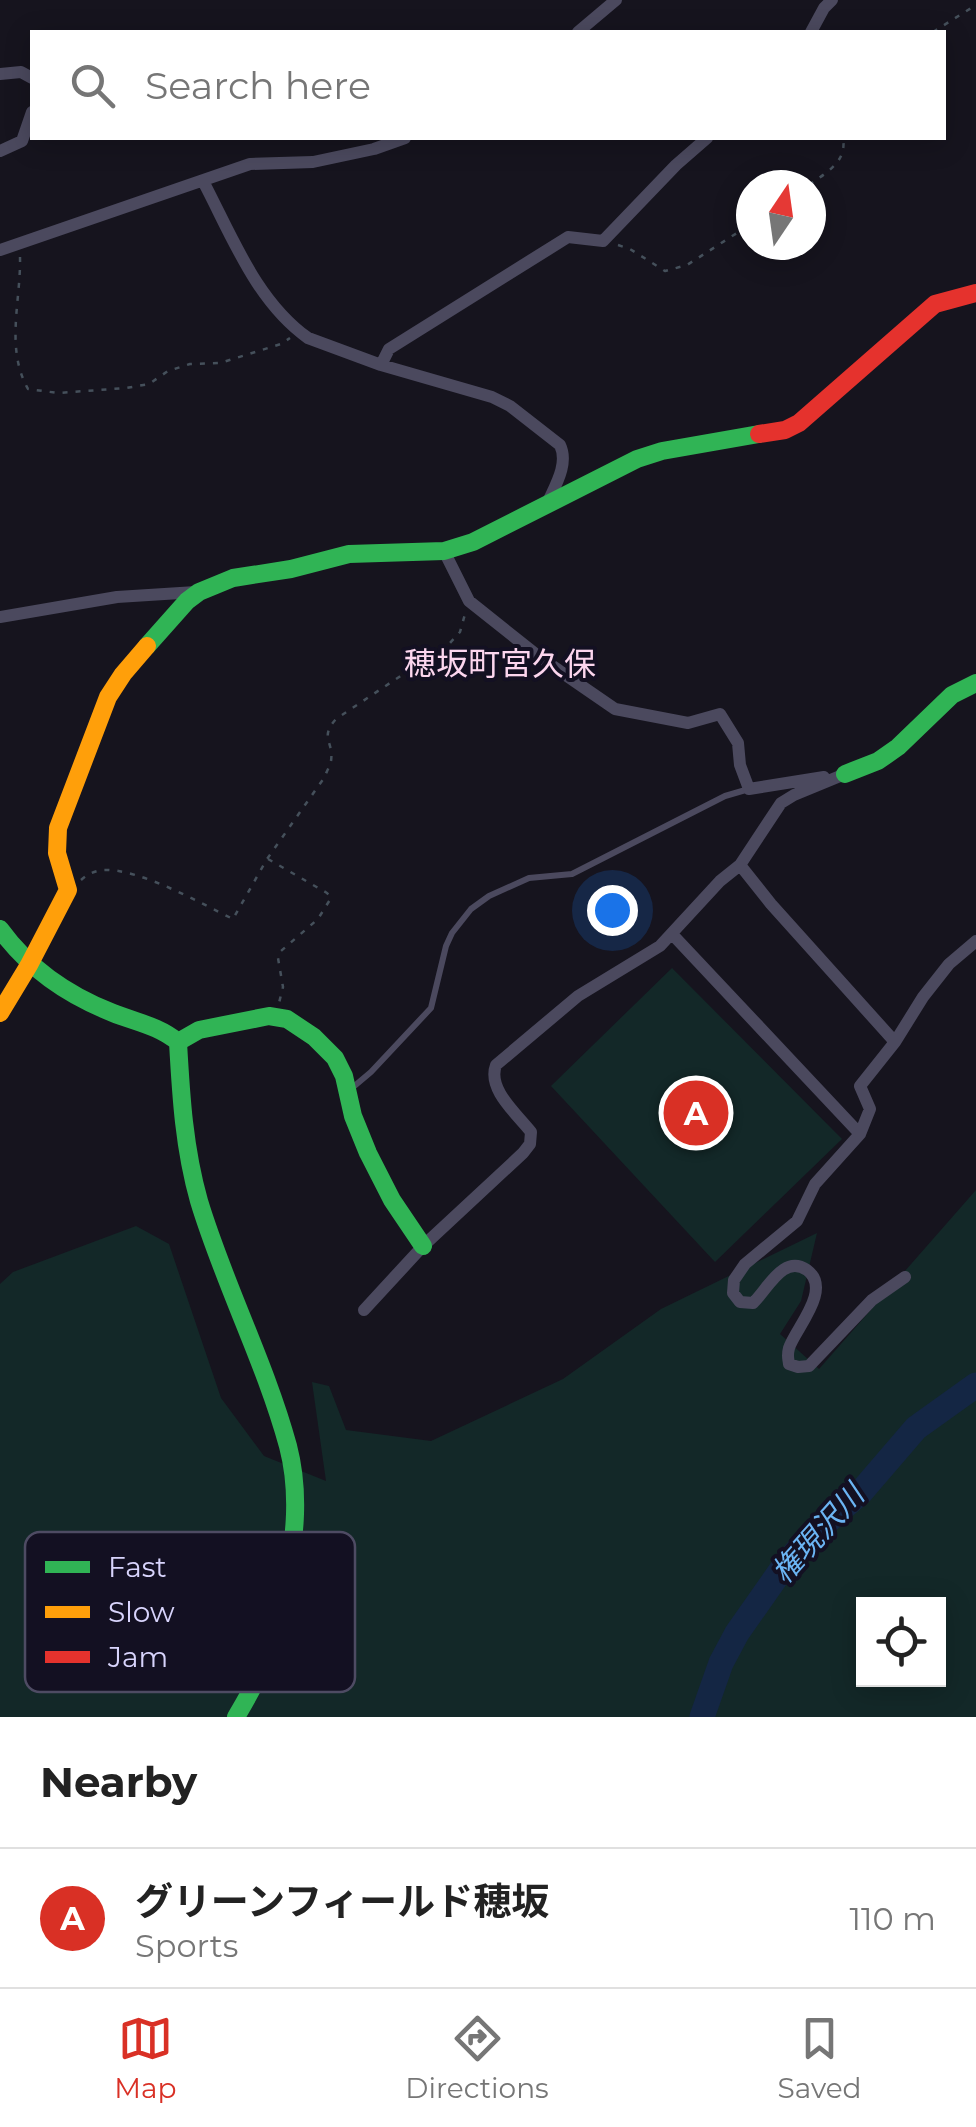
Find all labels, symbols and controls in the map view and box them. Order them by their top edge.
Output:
search box [30,30,946,140]
icon: search [65,58,120,113]
text: Search here [145,62,371,109]
north arrow [736,170,826,260]
district label: 穂坂町宮久保 [404,644,596,683]
your location [587,885,638,936]
pin: A [664,1076,728,1150]
water label: 権現沢川 [764,1474,874,1591]
legend [25,1532,355,1692]
text: Fast [108,1550,167,1584]
text: Slow [108,1595,175,1629]
map controls [856,1597,946,1687]
button: locate [856,1597,946,1687]
text: Jam [107,1640,168,1674]
text: Nearby [40,1756,197,1808]
text: グリーンフィールド穂坂 [135,1878,549,1925]
text: A [60,1899,85,1938]
text: 110 m [849,1899,936,1938]
text: Sports [135,1926,238,1965]
tab: Map [114,2011,177,2105]
tab: Directions [405,2011,549,2105]
tab: Saved [777,2011,862,2105]

